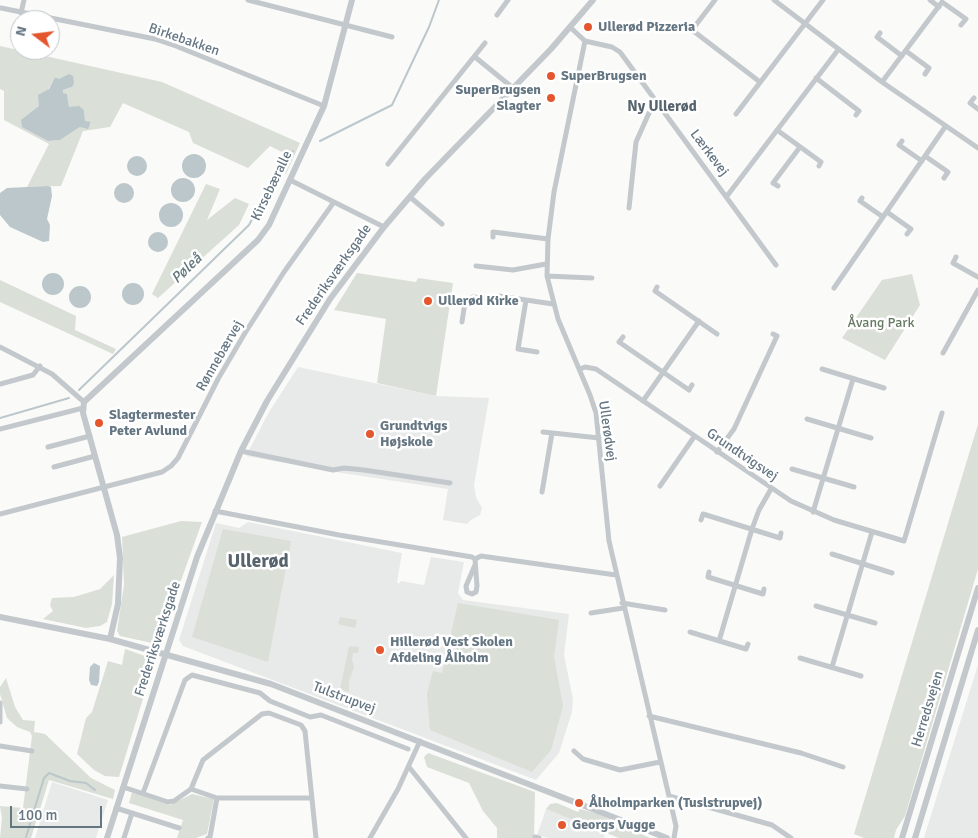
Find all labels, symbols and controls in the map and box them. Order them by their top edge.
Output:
north arrow [10,10,60,60]
place label: Ullerød Pizzeria [598,19,695,35]
street label: Birkebakken [146,20,222,60]
marker: Ullerød Pizzeria [582,21,594,33]
text: N [12,24,30,38]
place label: SuperBrugsen [561,68,647,84]
marker: SuperBrugsen [545,70,557,82]
place label: SuperBrugsen Slagter [455,82,541,114]
marker: SuperBrugsen Slagter [545,92,557,104]
district label: Ny Ullerød [627,98,697,116]
street label: Lærkevej [686,126,732,180]
street label: Kirsebæralle [248,148,296,224]
street label: Frederiksværksgade [293,221,375,329]
water label: Pøleå [168,250,206,288]
place label: Ullerød Kirke [438,293,519,309]
marker: Ullerød Kirke [422,295,434,307]
park label: Åvang Park [848,315,914,331]
street label: Rønnebærvej [193,318,247,394]
street label: Ullerødvej [594,400,620,462]
place label: Slagtermester Peter Avlund [109,407,196,440]
marker: Slagtermester Peter Avlund [93,417,105,429]
place label: Grundtvigs Højskole [380,418,447,451]
street label: Grundtvigsvej [703,425,781,485]
marker: Grundtvigs Højskole [364,428,376,440]
district label: Ullerød [227,551,289,573]
street label: Frederiksværksgade [131,579,185,699]
place label: Hillerød Vest Skolen Afdeling Ålholm [390,634,513,666]
marker: Hillerød Vest Skolen Afdeling Ålholm [374,644,386,656]
street label: Herredsvejen [908,669,948,749]
street label: Tulstrupvej [310,678,378,718]
place label: Ålholmparken (Tuslstrupvej) [589,795,763,811]
scale bar [12,796,105,828]
marker: Ålholmparken (Tuslstrupvej) [573,797,585,809]
text: 100 m [18,806,58,824]
place label: Georgs Vugge [572,817,655,833]
marker: Georgs Vugge [556,819,568,831]

